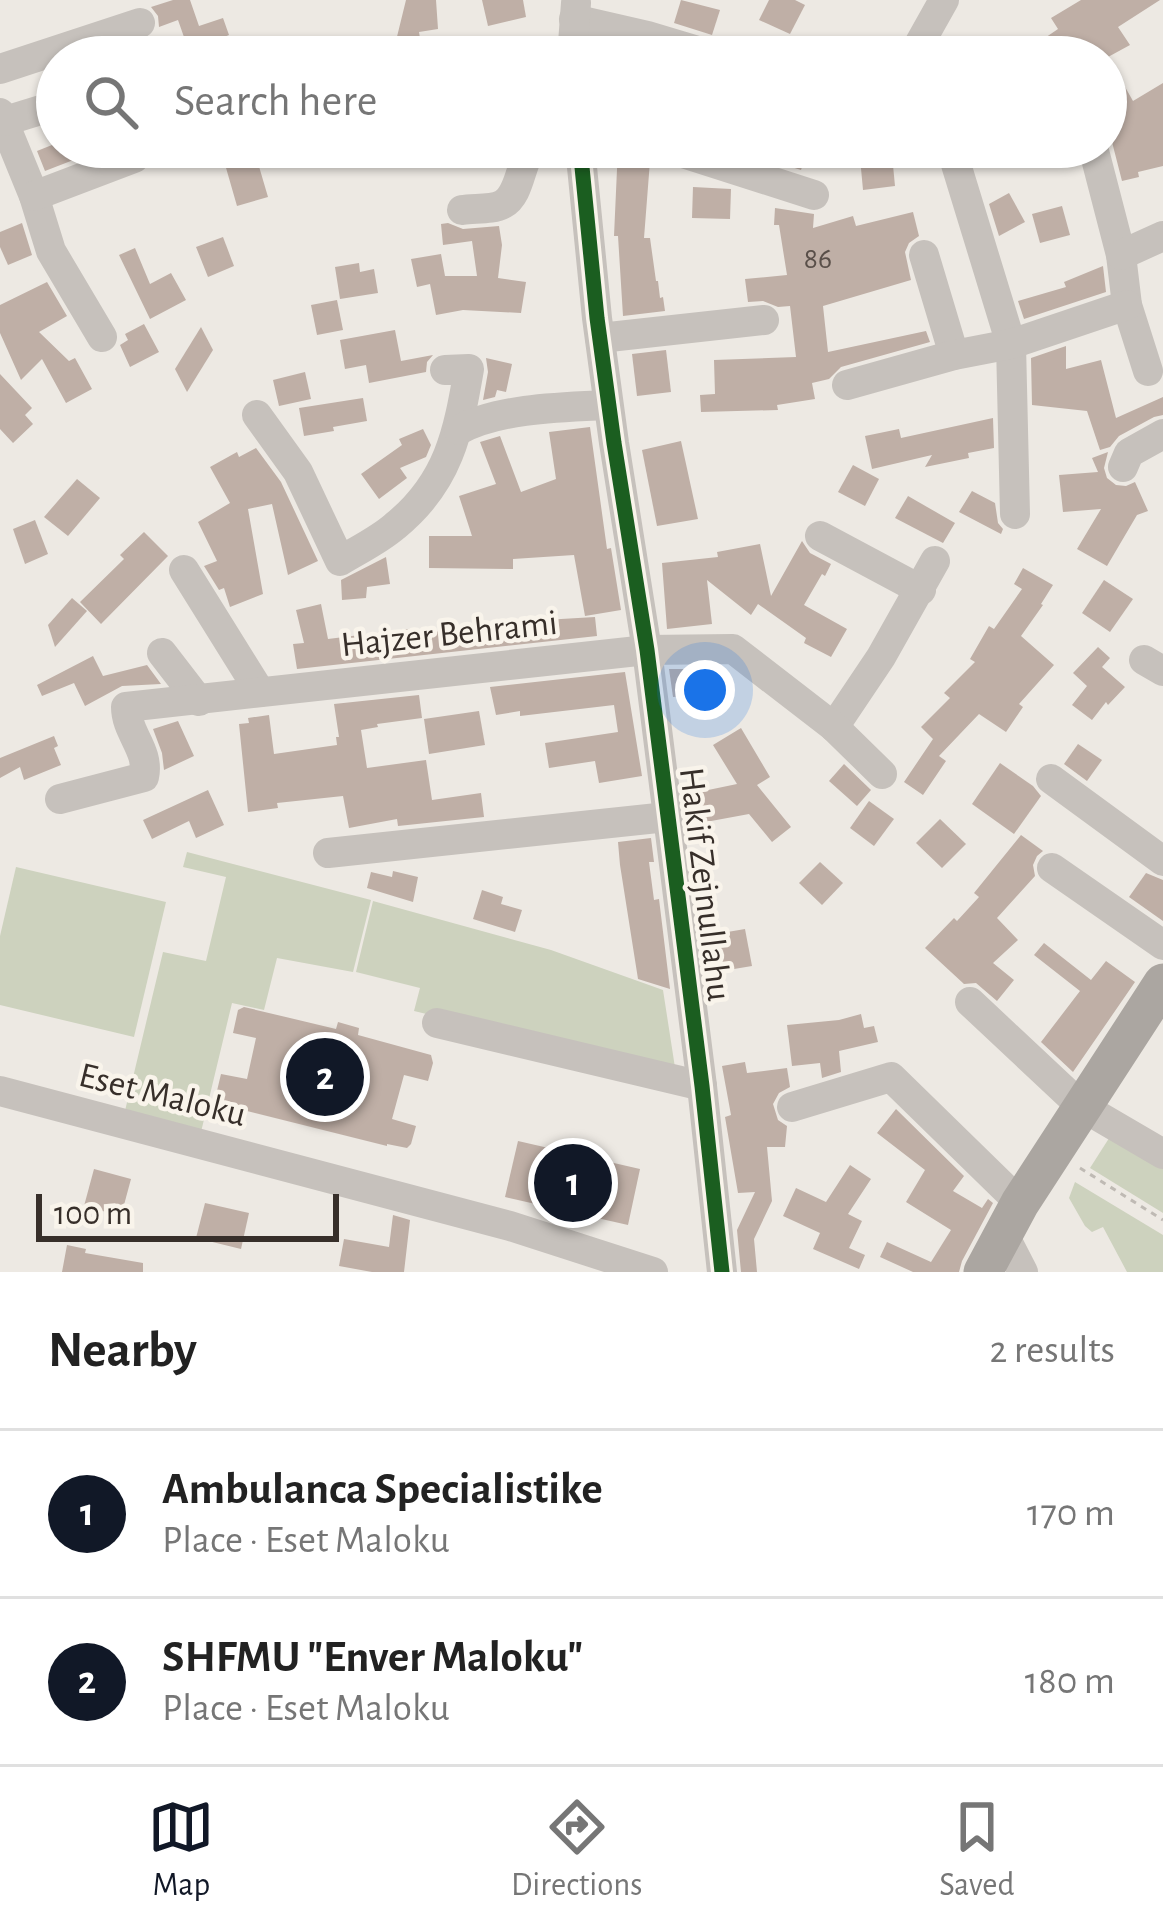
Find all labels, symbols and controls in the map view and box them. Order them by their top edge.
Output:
search box [36,36,1127,168]
icon: search [78,69,144,135]
text: Search here [174,79,377,124]
house number: 86 [804,244,832,274]
street label: Hajzer Behrami [339,605,559,663]
your location [675,660,735,720]
street label: Hakif Zejnullahu [673,765,737,1003]
pin: 2 [286,1032,364,1122]
street label: Eset Maloku [75,1057,250,1133]
pin: 1 [534,1138,612,1228]
scale bar [36,1188,339,1241]
text: 100 m [54,1198,132,1231]
text: Nearby [48,1325,197,1376]
text: 2 results [989,1331,1115,1370]
text: Ambulanca Specialistike [162,1467,603,1512]
text: 1 [80,1494,94,1533]
text: 170 m [1027,1494,1115,1533]
text: Place · Eset Maloku [162,1521,450,1560]
text: SHFMU "Enver Maloku" [162,1635,583,1680]
text: 2 [78,1662,96,1701]
text: 180 m [1025,1662,1115,1701]
text: Place · Eset Maloku [162,1689,450,1728]
tab: Map [148,1794,214,1906]
tab: Directions [511,1794,642,1906]
tab: Saved [939,1794,1015,1906]

